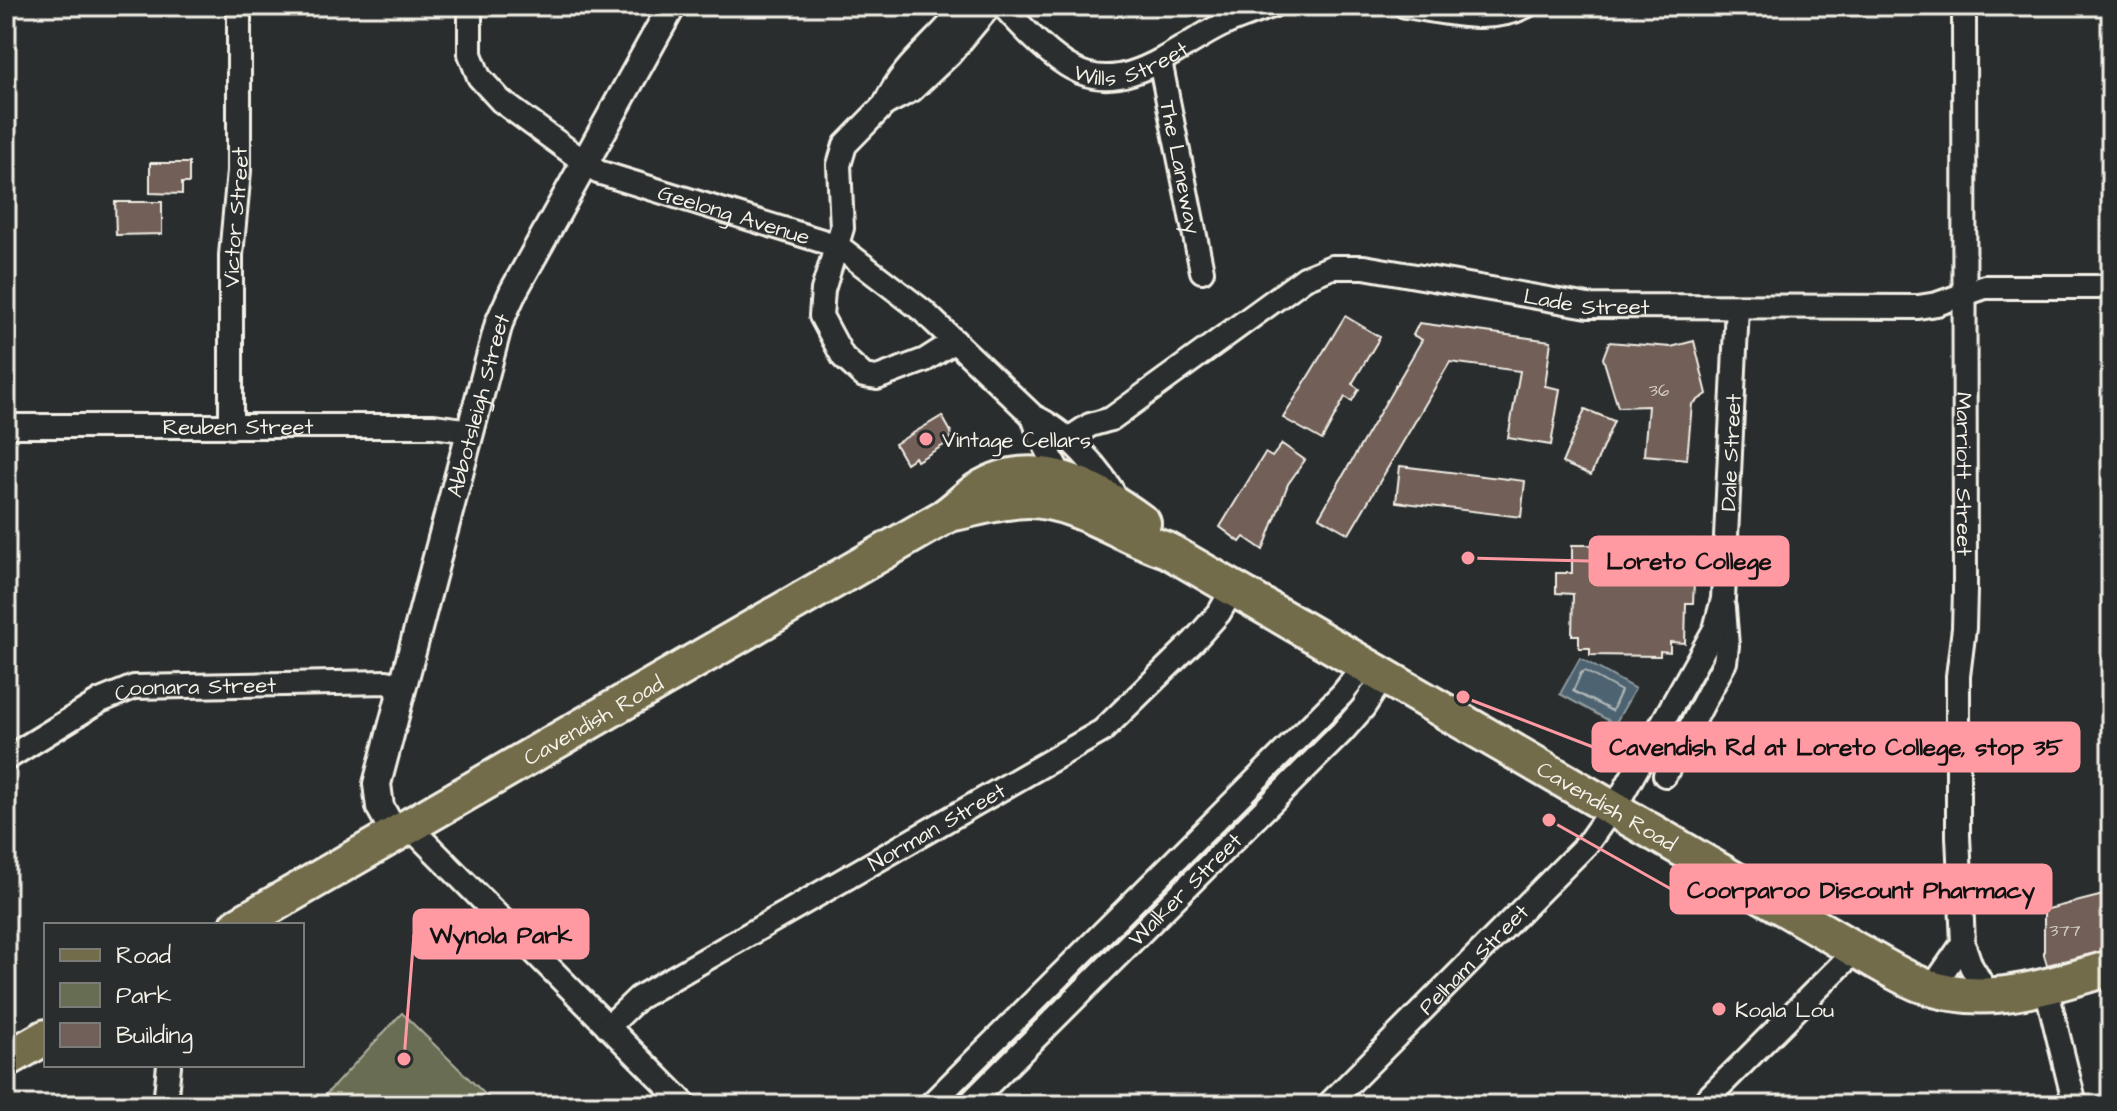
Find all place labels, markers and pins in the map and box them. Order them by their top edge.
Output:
place label: Vintage Cellars [942,425,1091,457]
marker: Vintage Cellars [917,430,935,448]
callout: Loreto College [1590,537,1788,585]
callout: Cavendish Rd at Loreto College, stop 35 [1593,723,2079,771]
callout: Coorparoo Discount Pharmacy [1671,865,2051,913]
callout: Wynola Park [414,910,588,958]
place label: Koala Lou [1735,995,1834,1026]
marker: Koala Lou [1710,1000,1728,1018]

